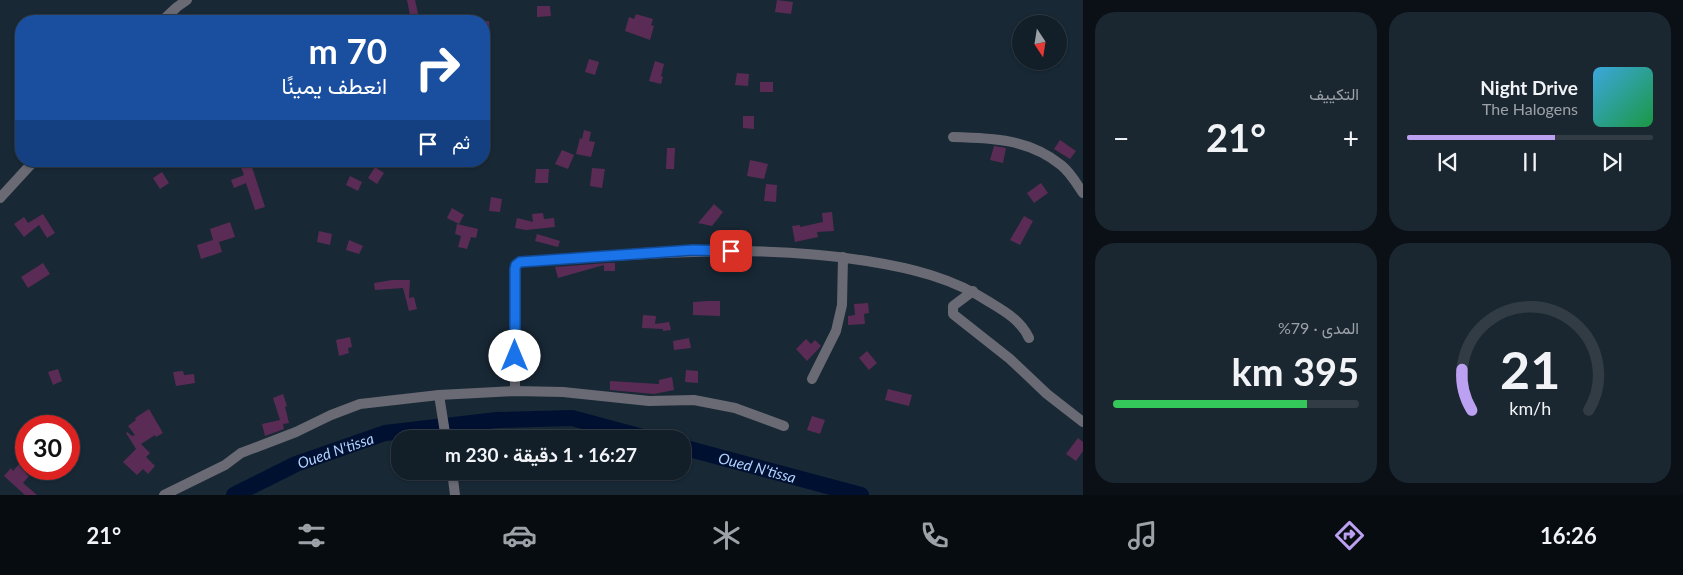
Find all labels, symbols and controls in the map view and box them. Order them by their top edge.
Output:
north arrow [1012,15,1068,70]
map controls [1012,15,1067,70]
text: 70 m [309,29,387,71]
icon: right [405,35,470,100]
text: انعطف يمينًا [281,72,387,99]
text: Night Drive [1480,76,1578,99]
text: التكييف [1309,84,1359,103]
text: The Halogens [1482,99,1578,118]
text: 21° [1206,114,1266,160]
text: − [1113,121,1129,155]
text: + [1343,121,1359,155]
icon: arrive [414,130,442,158]
text: ثم [452,130,470,153]
icon: previous [1434,148,1462,176]
icon: pause [1516,148,1544,176]
icon: next [1598,148,1626,176]
pin [710,230,752,272]
icon: arrive [717,237,745,265]
text: المدى · 79% [1278,318,1359,337]
position arrow [488,329,540,381]
text: 21 [1500,338,1560,400]
text: 395 km [1232,348,1359,394]
text: km/h [1509,397,1551,419]
speed limit sign: 30 [15,415,80,480]
water label: Oued N'tissa [295,429,376,472]
text: 16:27 · 1 دقيقة · 230 m [445,443,637,466]
water label: Oued N'tissa [717,448,798,486]
icon: filters [294,518,329,553]
icon: car [502,518,537,553]
icon: climate [709,518,744,553]
icon: phone [917,518,952,553]
icon: music [1125,518,1160,553]
icon: directions [1332,518,1367,553]
text: 21° [86,522,121,549]
text: 16:26 [1540,522,1597,549]

